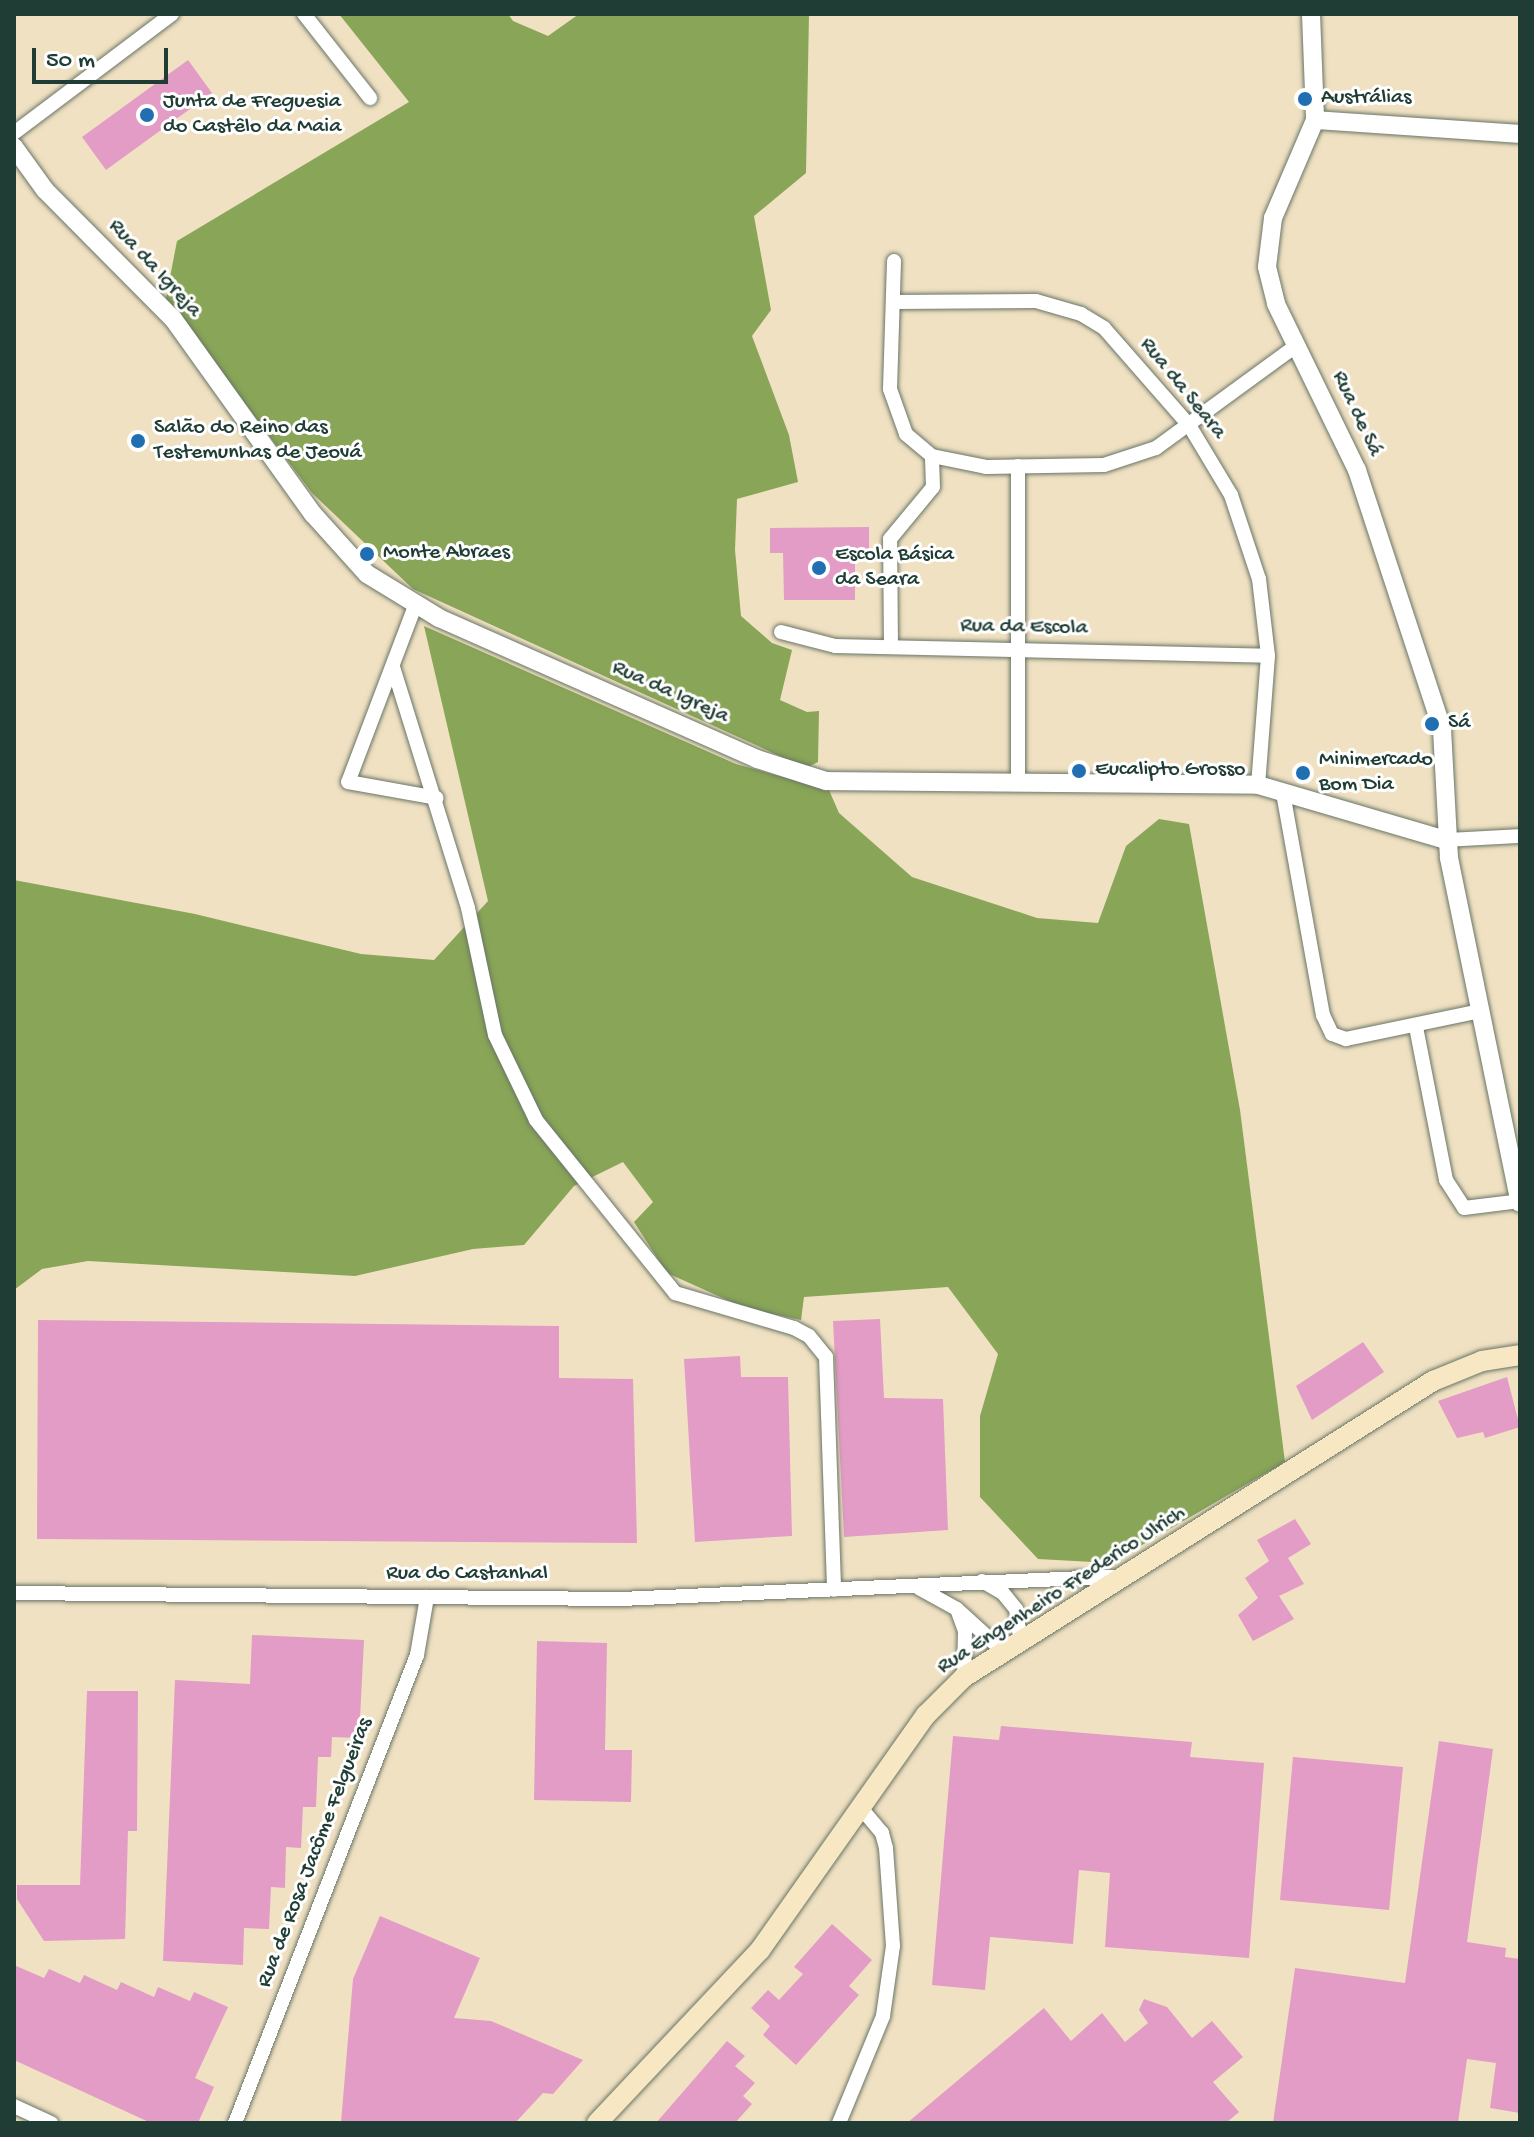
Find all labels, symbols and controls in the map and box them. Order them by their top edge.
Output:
scale bar [36,32,172,82]
text: 50 m [46,47,95,76]
place label: Austrálias [1321,86,1411,112]
place label: Junta de Freguesia do Castêlo da Maia [163,89,341,140]
marker: Austrálias [1296,90,1314,108]
marker: Junta de Freguesia do Castêlo da Maia [138,106,156,124]
street label: Rua da Igreja [102,214,206,324]
street label: Rua da Seara [1133,333,1231,445]
street label: Rua de Sá [1325,367,1387,461]
place label: Salão do Reino das Testemunhas de Jeová [154,415,362,466]
marker: Salão do Reino das Testemunhas de Jeová [129,432,147,450]
place label: Monte Abraes [383,541,510,567]
place label: Escola Básica da Seara [835,542,954,594]
marker: Monte Abraes [358,545,376,563]
marker: Escola Básica da Seara [810,559,828,577]
street label: Rua da Escola [960,614,1088,642]
street label: Rua da Igreja [607,655,733,731]
place label: Sá [1448,711,1470,737]
marker: Sá [1423,715,1441,733]
place label: Minimercado Bom Dia [1319,747,1433,798]
place label: Eucalipto Grosso [1095,758,1245,784]
marker: Eucalipto Grosso [1070,762,1088,780]
marker: Minimercado Bom Dia [1294,764,1312,782]
street label: Rua Engenheiro Frederico Ulrich [933,1501,1191,1681]
street label: Rua do Castanhal [386,1562,548,1588]
street label: Rua de Rosa Jacôme Felgueiras [252,1714,380,1992]

